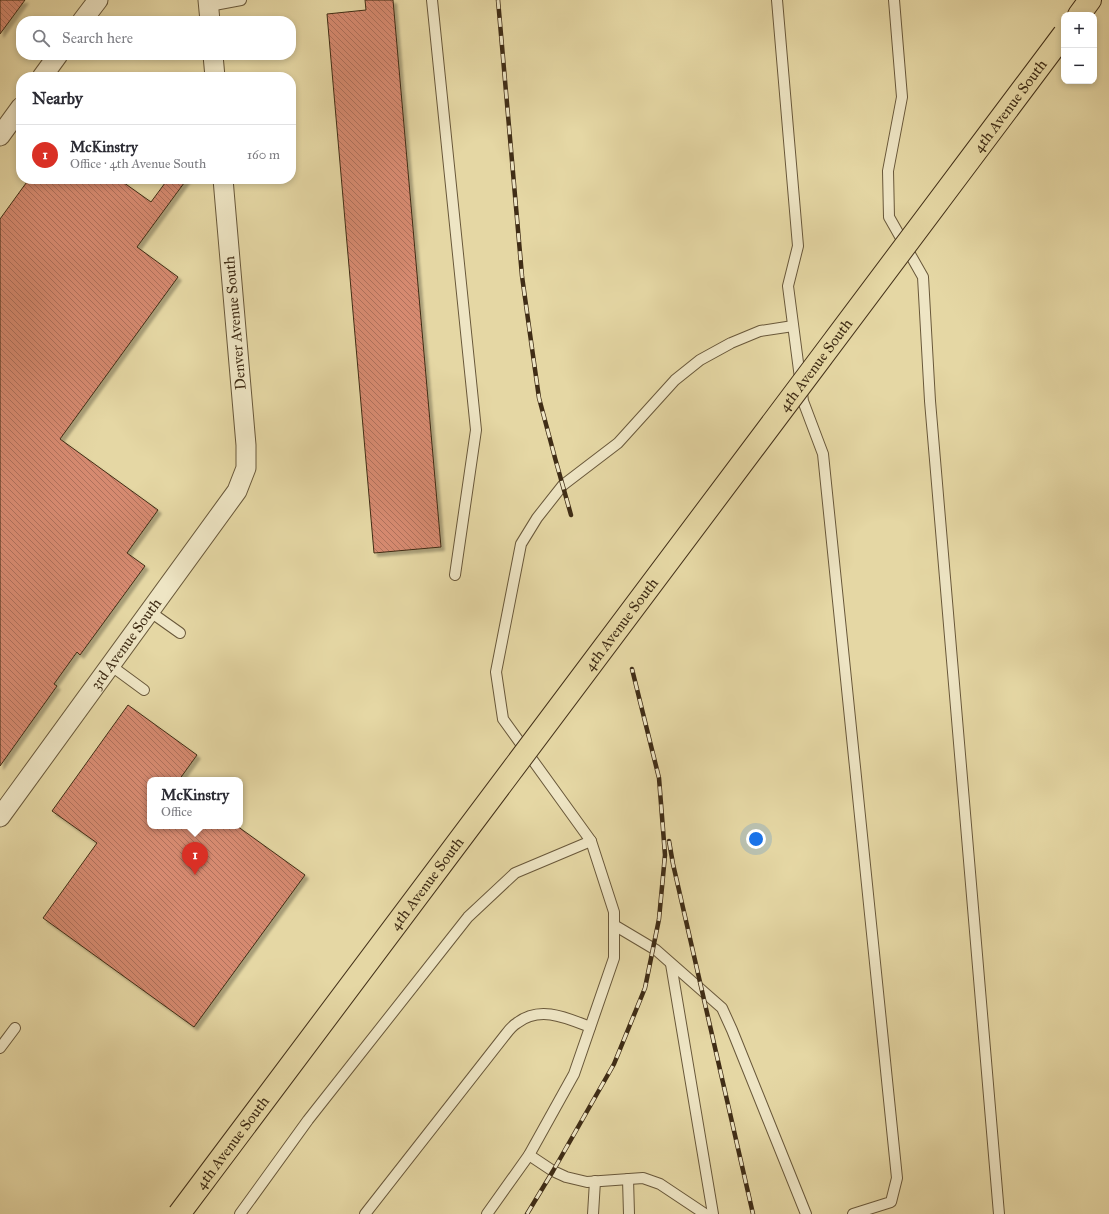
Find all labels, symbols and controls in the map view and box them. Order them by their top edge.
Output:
map controls [1061,12,1097,84]
button: + [1061,12,1097,48]
search box [16,16,296,60]
icon: search [30,27,52,49]
text: Search here [62,29,133,47]
button: − [1061,48,1097,84]
street label: 4th Avenue South [969,55,1051,156]
text: Nearby [32,88,83,109]
text: McKinstry [70,138,138,156]
text: 1 [42,147,48,163]
text: 160 m [247,147,280,163]
text: Office · 4th Avenue South [70,156,206,172]
street label: Denver Avenue South [220,255,250,391]
street label: 4th Avenue South [775,315,857,415]
street label: 4th Avenue South [581,574,662,674]
street label: 3rd Avenue South [87,594,165,693]
popup [147,777,243,829]
text: McKinstry [161,786,229,804]
text: Office [161,804,192,820]
your location [746,829,766,849]
street label: 4th Avenue South [386,833,468,934]
pin: 1 [182,842,208,875]
street label: 4th Avenue South [192,1092,273,1193]

